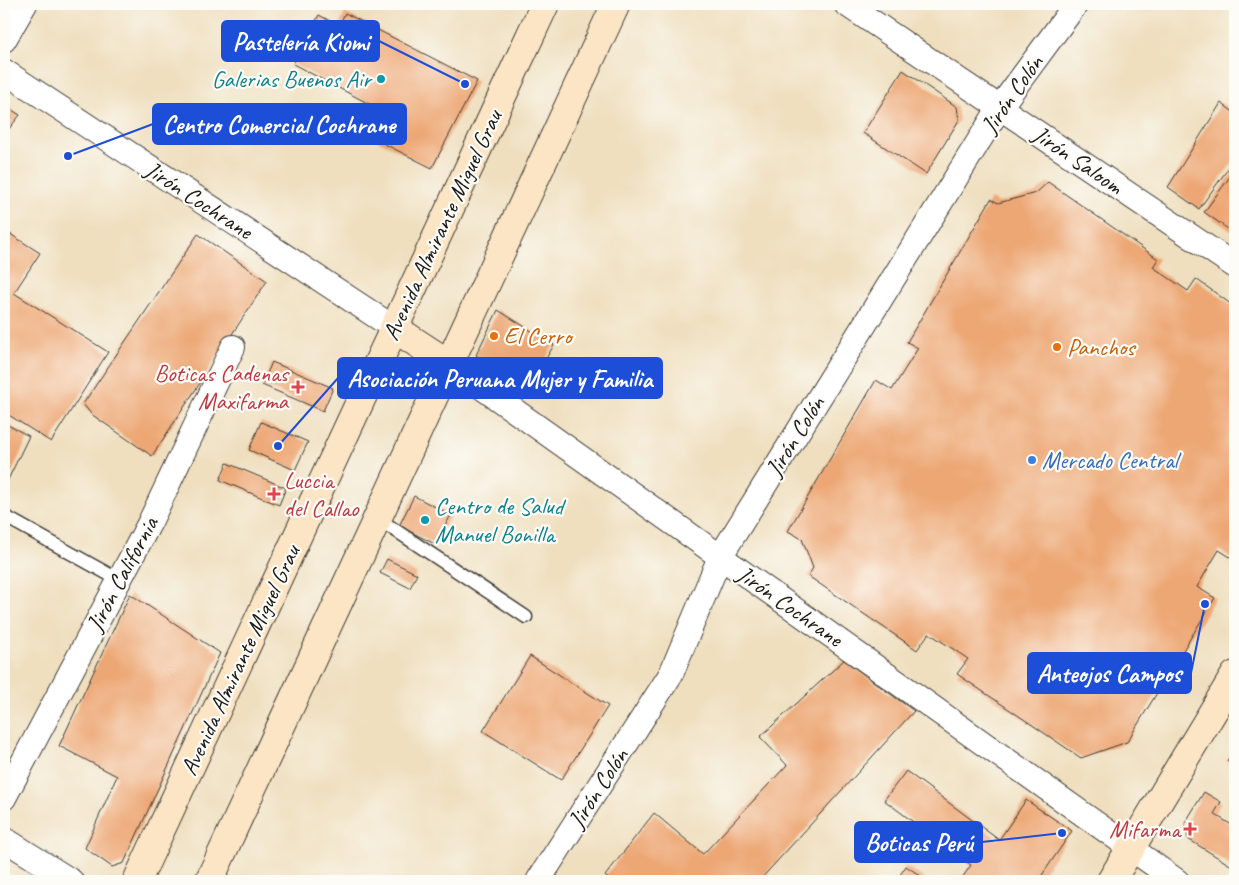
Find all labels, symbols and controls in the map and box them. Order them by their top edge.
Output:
callout: Pastelería Kiomi [222,21,379,61]
text: Pastelería Kiomi [233,26,372,58]
street label: Jirón Colón [974,48,1050,140]
place label: Galerias Buenos Air [212,64,373,94]
marker: Galerias Buenos Air [375,73,387,85]
street label: Avenida Almirante Miguel Grau [375,103,509,345]
callout: Centro Comercial Cochrane [153,104,406,144]
text: Centro Comercial Cochrane [163,109,397,141]
street label: Jirón Saloom [1026,118,1129,201]
street label: Jirón Cochrane [139,154,260,247]
place label: El Cerro [504,321,574,351]
marker: El Cerro [488,330,500,342]
place label: Panchos [1067,332,1137,362]
marker: Panchos [1051,341,1063,353]
place label: Boticas Cadenas Maxifarma [154,358,290,416]
callout: Asociación Peruana Mujer y Familia [338,358,662,398]
text: Asociación Peruana Mujer y Familia [348,363,654,395]
marker: Boticas Cadenas Maxifarma [292,381,304,393]
street label: Jirón Colón [758,389,832,483]
place label: Mercado Central [1042,445,1182,475]
marker: Mercado Central [1026,454,1038,466]
place label: Luccia del Callao [284,465,360,523]
marker: Luccia del Callao [268,488,280,500]
place label: Centro de Salud Manuel Bonilla [435,491,567,549]
street label: Jirón California [79,510,165,637]
marker: Centro de Salud Manuel Bonilla [419,514,431,526]
street label: Avenida Almirante Miguel Grau [173,538,307,780]
street label: Jirón Cochrane [731,558,850,654]
callout: Anteojos Campos [1028,653,1191,693]
text: Anteojos Campos [1037,658,1183,690]
street label: Jirón Colón [561,742,635,834]
place label: Mifarma [1109,814,1182,844]
callout: Boticas Perú [855,822,982,862]
marker: Mifarma [1184,823,1196,835]
text: Boticas Perú [865,827,975,859]

